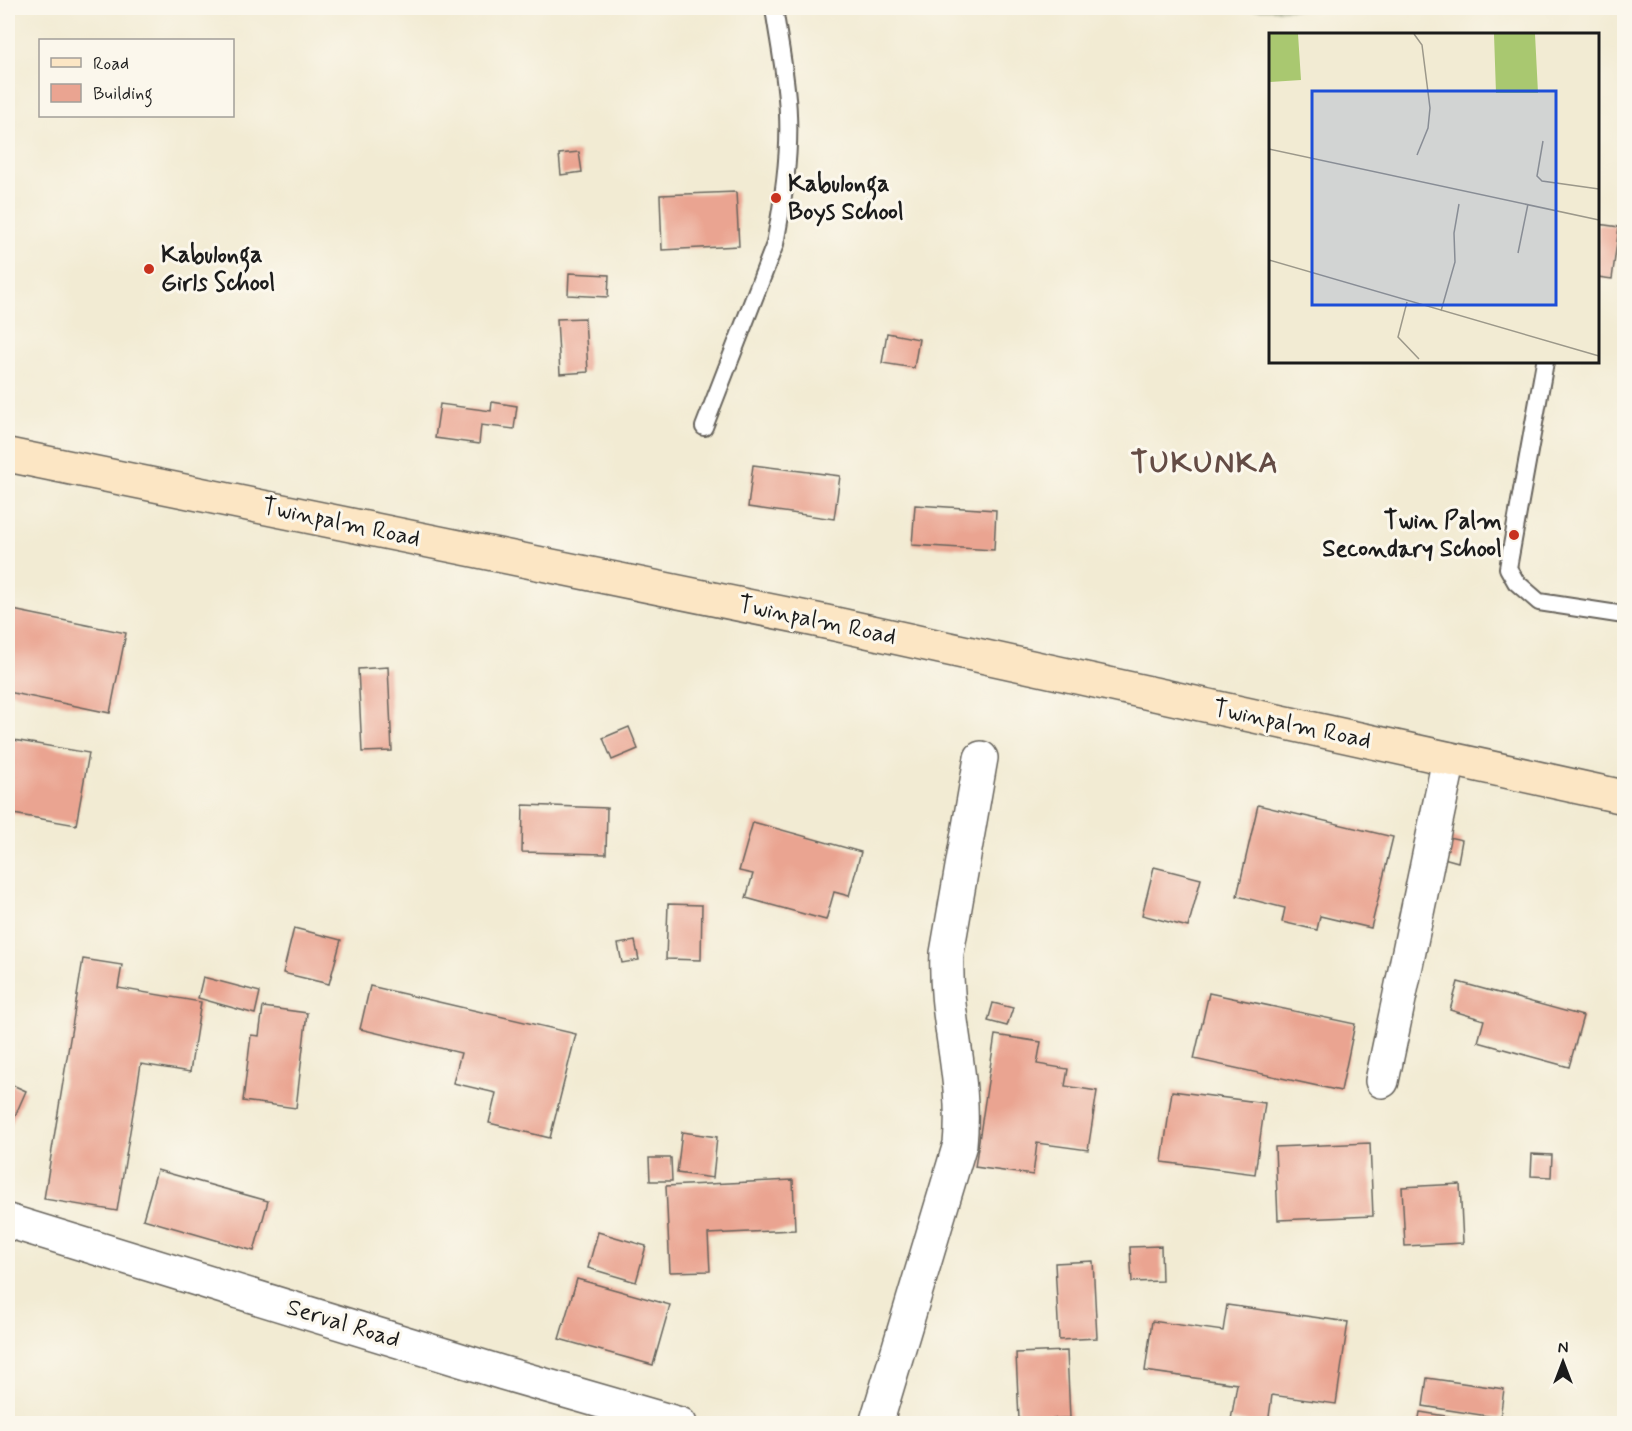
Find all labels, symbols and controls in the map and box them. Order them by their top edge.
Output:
inset map [1269,33,1599,363]
legend [39,39,234,117]
text: Road [93,52,129,76]
text: Building [93,82,153,108]
place label: Kabulonga Boys School [788,169,904,228]
marker: Kabulonga Boys School [769,191,783,205]
place label: Kabulonga Girls School [161,240,275,299]
marker: Kabulonga Girls School [142,262,156,276]
district label: TUKUNKA [1131,444,1279,483]
street label: Twinpalm Road [259,491,423,555]
place label: Twin Palm Secondary School [1322,506,1502,565]
marker: Twin Palm Secondary School [1507,528,1521,542]
street label: Twinpalm Road [735,589,899,653]
street label: Twinpalm Road [1210,693,1374,757]
street label: Serval Road [283,1292,403,1356]
north arrow [1533,1332,1593,1392]
text: N [1558,1338,1568,1359]

